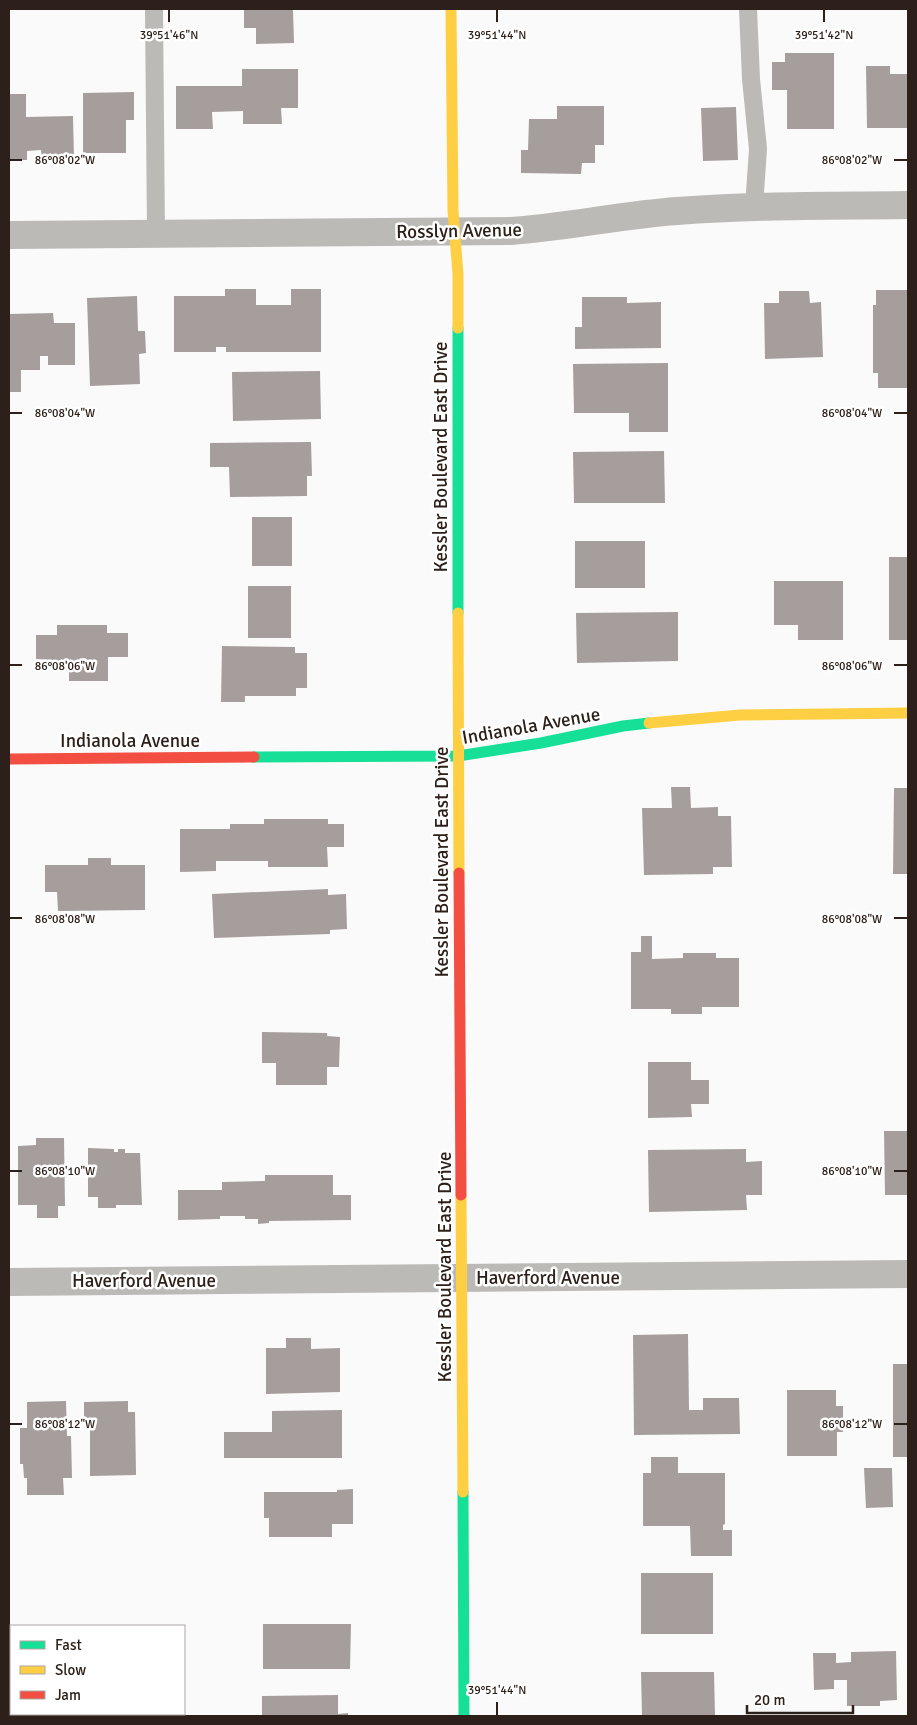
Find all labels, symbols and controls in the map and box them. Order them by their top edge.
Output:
text: 39°51'46"N [140,28,198,43]
text: 39°51'44"N [468,28,526,43]
text: 39°51'42"N [795,28,853,43]
text: 86°08'02"W [35,153,95,168]
text: 86°08'02"W [822,153,882,168]
street label: Rosslyn Avenue [396,218,522,244]
street label: Kessler Boulevard East Drive [429,342,453,572]
text: 86°08'04"W [35,406,95,421]
text: 86°08'04"W [822,406,882,421]
text: 86°08'06"W [35,659,95,674]
text: 86°08'06"W [822,659,882,674]
street label: Indianola Avenue [460,702,602,750]
street label: Indianola Avenue [60,729,200,753]
street label: Kessler Boulevard East Drive [430,747,454,977]
text: 86°08'08"W [35,912,95,927]
text: 86°08'08"W [822,912,882,927]
street label: Kessler Boulevard East Drive [433,1152,457,1382]
text: 86°08'10"W [35,1164,95,1179]
text: 86°08'10"W [822,1164,882,1179]
street label: Haverford Avenue [476,1266,620,1290]
street label: Haverford Avenue [72,1269,216,1293]
text: 86°08'12"W [35,1417,95,1432]
text: 86°08'12"W [822,1417,882,1432]
legend [10,1625,185,1715]
text: Fast [55,1636,82,1654]
text: Slow [55,1661,86,1679]
scale bar [747,1682,853,1714]
text: 39°51'44"N [468,1683,526,1698]
text: Jam [55,1686,81,1704]
text: 20 m [754,1691,785,1709]

